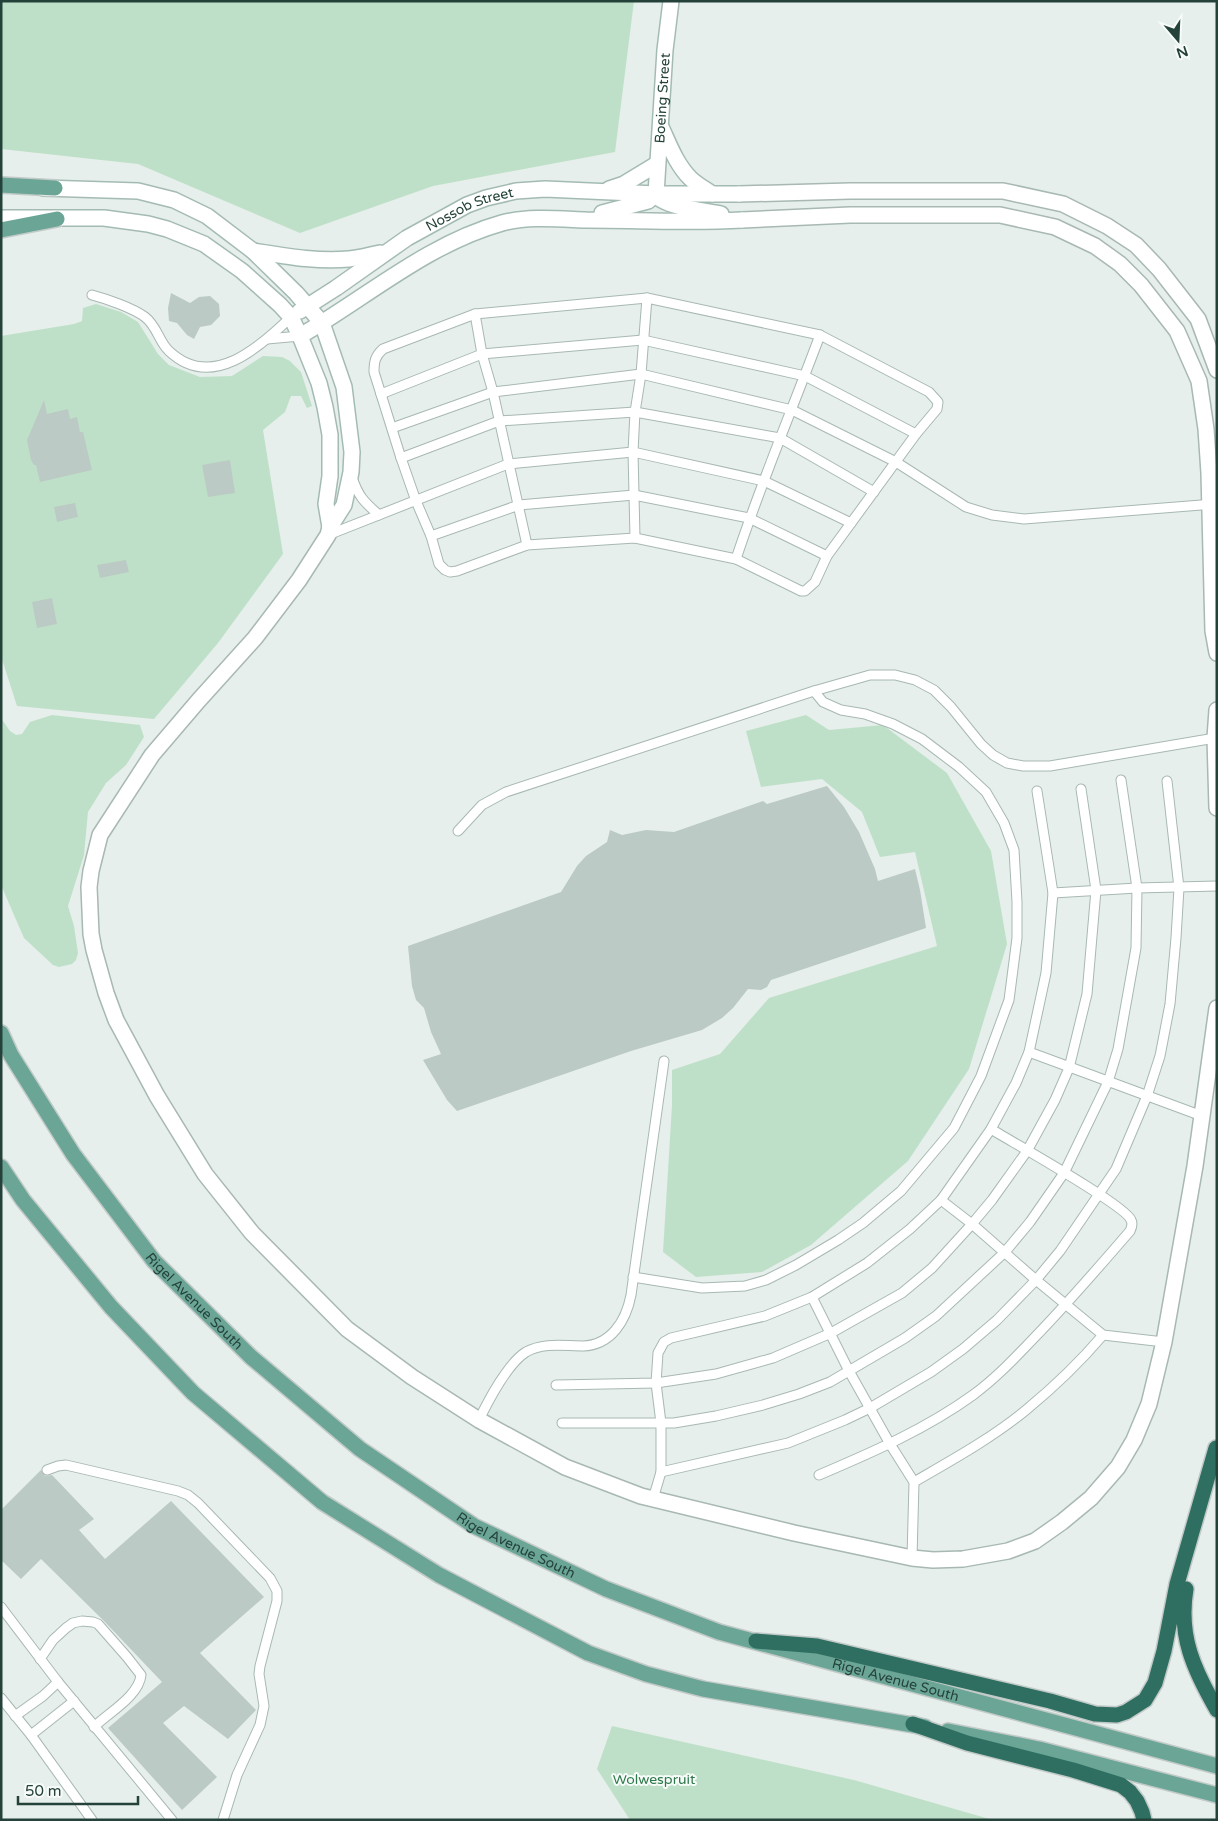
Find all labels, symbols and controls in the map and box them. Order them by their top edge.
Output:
north arrow [1153,15,1203,65]
text: N [1174,42,1190,62]
street label: Boeing Street [651,52,673,144]
street label: Nossob Street [423,183,516,235]
street label: Rigel Avenue South [142,1249,247,1353]
street label: Rigel Avenue South [453,1508,578,1582]
street label: Rigel Avenue South [830,1654,961,1705]
park label: Wolwespruit [613,1771,696,1788]
scale bar [18,1774,138,1806]
text: 50 m [25,1782,62,1800]

